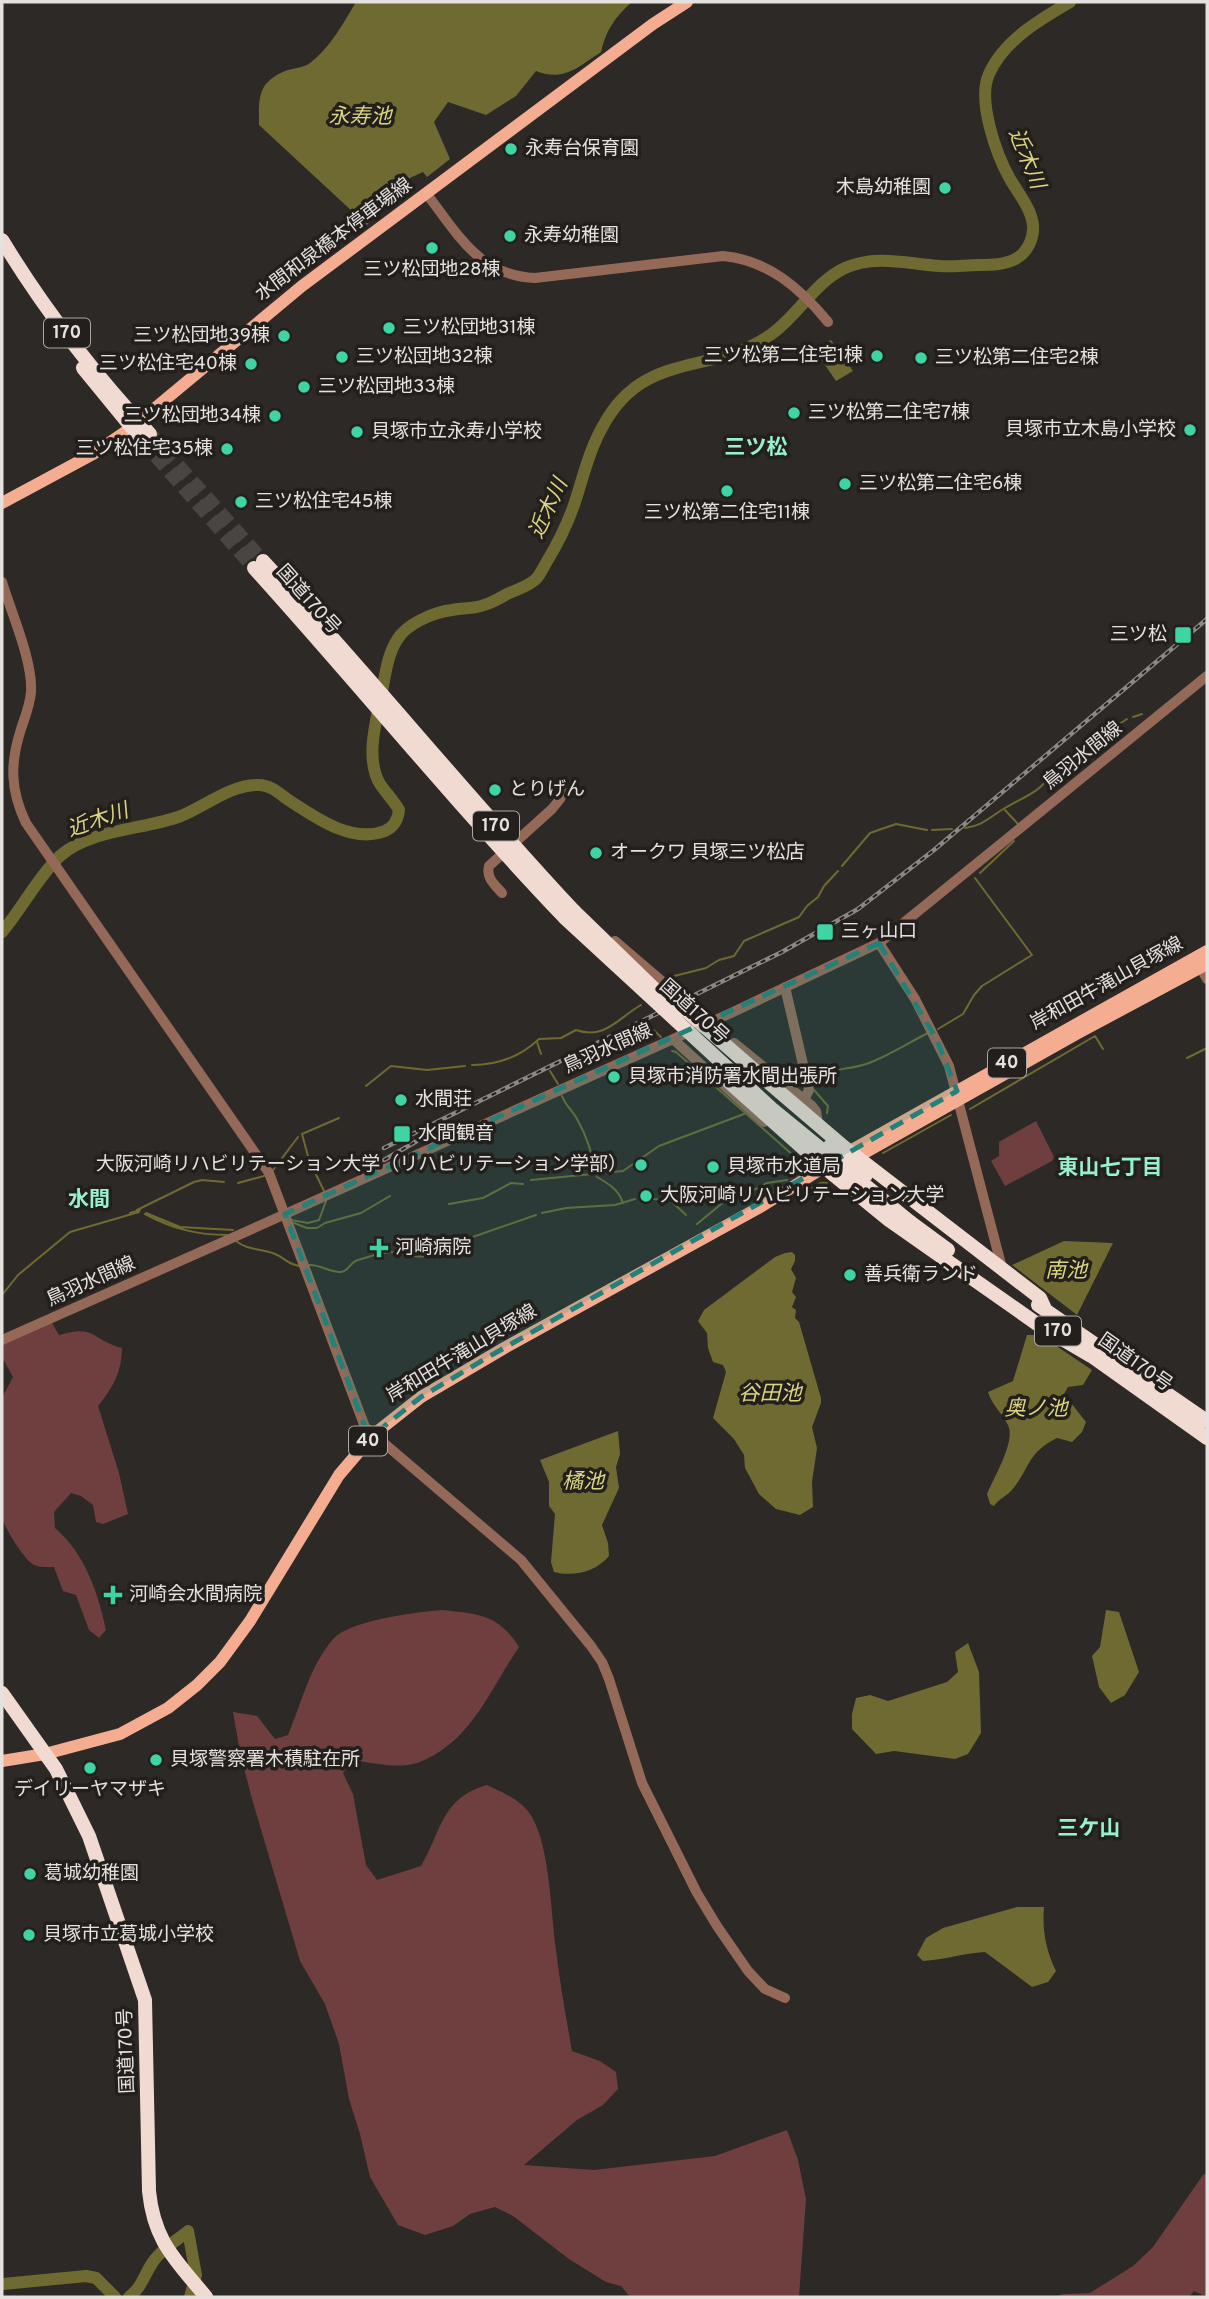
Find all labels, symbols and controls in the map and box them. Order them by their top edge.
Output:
water label: 永寿池 [329,104,393,131]
water label: 近木川 [1002,125,1051,195]
place label: 永寿台保育園 [525,137,639,161]
marker: 永寿台保育園 [503,141,519,157]
street label: 水間和泉橋本停車場線 [251,173,417,307]
place label: 木島幼稚園 [836,176,931,200]
marker: 木島幼稚園 [937,180,953,196]
place label: 永寿幼稚園 [524,224,619,248]
marker: 永寿幼稚園 [502,228,518,244]
marker: 三ツ松団地28棟 [424,240,440,256]
place label: 三ツ松団地28棟 [363,258,501,282]
place label: 三ツ松団地31棟 [403,316,536,340]
road number: 170 [44,318,90,348]
marker: 三ツ松団地31棟 [381,320,397,336]
place label: 三ツ松団地39棟 [134,324,270,348]
marker: 三ツ松団地39棟 [276,328,292,344]
place label: 三ツ松第二住宅1棟 [704,344,863,368]
place label: 三ツ松団地32棟 [356,345,493,369]
place label: 三ツ松第二住宅2棟 [935,346,1099,370]
marker: 三ツ松第二住宅1棟 [869,348,885,364]
marker: 三ツ松団地32棟 [334,349,350,365]
marker: 三ツ松第二住宅2棟 [913,350,929,366]
place label: 三ツ松住宅40棟 [99,352,237,376]
marker: 三ツ松住宅40棟 [243,356,259,372]
place label: 三ツ松団地33棟 [318,375,455,399]
marker: 三ツ松団地33棟 [296,379,312,395]
place label: 三ツ松第二住宅7棟 [808,401,970,425]
place label: 三ツ松団地34棟 [124,404,261,428]
marker: 三ツ松第二住宅7棟 [786,405,802,421]
marker: 三ツ松団地34棟 [267,408,283,424]
place label: 貝塚市立木島小学校 [1005,418,1176,442]
place label: 貝塚市立永寿小学校 [371,420,542,444]
marker: 貝塚市立木島小学校 [1182,422,1198,438]
marker: 貝塚市立永寿小学校 [349,424,365,440]
district label: 三ツ松 [725,435,788,462]
place label: 三ツ松住宅35棟 [76,437,213,461]
marker: 三ツ松住宅35棟 [219,441,235,457]
place label: 三ツ松第二住宅6棟 [859,472,1022,496]
water label: 近木川 [523,473,575,543]
marker: 三ツ松第二住宅6棟 [837,476,853,492]
marker: 三ツ松第二住宅11棟 [719,483,735,499]
place label: 三ツ松住宅45棟 [255,490,393,514]
marker: 三ツ松住宅45棟 [233,494,249,510]
place label: 三ツ松第二住宅11棟 [644,501,810,525]
street label: 国道170号 [270,560,346,640]
place label: 三ツ松 [1110,623,1167,647]
marker: 三ツ松 [1173,625,1193,645]
street label: 鳥羽水間線 [1039,717,1127,795]
place label: とりげん [509,778,585,802]
marker: とりげん [487,782,503,798]
water label: 近木川 [64,797,134,844]
road number: 170 [473,812,519,840]
place label: オークワ 貝塚三ツ松店 [610,841,804,865]
marker: オークワ 貝塚三ツ松店 [588,845,604,861]
place label: 三ヶ山口 [841,920,917,944]
marker: 三ヶ山口 [815,922,835,942]
street label: 岸和田牛滝山貝塚線 [1026,932,1188,1036]
street label: 国道170号 [654,974,734,1050]
street label: 鳥羽水間線 [560,1019,656,1079]
road number: 40 [988,1048,1026,1078]
place label: 貝塚市消防署水間出張所 [628,1065,837,1089]
marker: 貝塚市消防署水間出張所 [606,1069,622,1085]
place label: 水間荘 [415,1088,472,1112]
marker: 水間荘 [393,1092,409,1108]
place label: 水間観音 [418,1122,494,1146]
marker: 水間観音 [392,1124,412,1144]
place label: 大阪河崎リハビリテーション大学（リハビリテーション学部） [96,1153,627,1177]
place label: 貝塚市水道局 [727,1155,841,1179]
district label: 東山七丁目 [1058,1155,1163,1182]
marker: 大阪河崎リハビリテーション大学（リハビリテーション学部） [633,1157,649,1173]
marker: 貝塚市水道局 [705,1159,721,1175]
place label: 大阪河崎リハビリテーション大学 [660,1184,945,1208]
district label: 水間 [68,1187,110,1214]
marker: 大阪河崎リハビリテーション大学 [638,1188,654,1204]
place label: 河崎病院 [395,1236,471,1260]
marker: 河崎病院 [369,1238,389,1258]
street label: 鳥羽水間線 [43,1252,139,1312]
water label: 南池 [1045,1258,1089,1285]
place label: 善兵衛ランド [864,1263,978,1287]
marker: 善兵衛ランド [842,1267,858,1283]
street label: 岸和田牛滝山貝塚線 [383,1300,541,1408]
road number: 170 [1035,1316,1081,1346]
street label: 国道170号 [1093,1329,1177,1397]
water label: 谷田池 [739,1381,803,1408]
water label: 奥ノ池 [1005,1396,1069,1423]
road number: 40 [349,1426,387,1456]
water label: 橘池 [562,1469,606,1496]
place label: 河崎会水間病院 [129,1583,262,1607]
marker: 河崎会水間病院 [103,1585,123,1605]
place label: 貝塚警察署木積駐在所 [170,1748,360,1772]
marker: 貝塚警察署木積駐在所 [148,1752,164,1768]
marker: デイリーヤマザキ [82,1760,98,1776]
place label: デイリーヤマザキ [14,1778,166,1802]
district label: 三ケ山 [1058,1816,1121,1843]
place label: 葛城幼稚園 [44,1862,139,1886]
marker: 葛城幼稚園 [22,1866,38,1882]
place label: 貝塚市立葛城小学校 [43,1923,214,1947]
marker: 貝塚市立葛城小学校 [21,1927,37,1943]
street label: 国道170号 [114,2008,140,2094]

